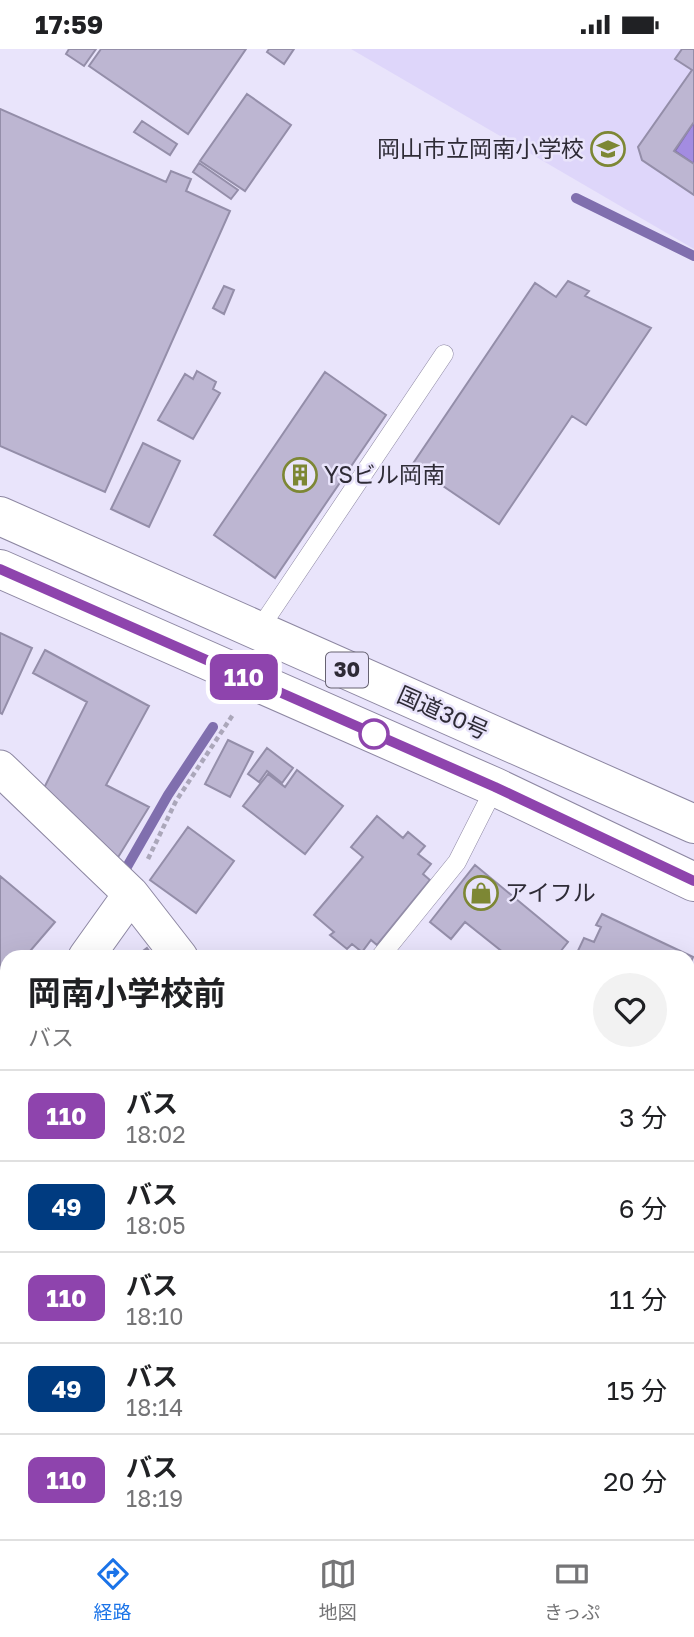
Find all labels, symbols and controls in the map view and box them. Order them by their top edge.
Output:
text: 17:59 [35,9,103,40]
school or university icon: 岡山市立岡南小学校 [589,130,627,168]
place label: 岡山市立岡南小学校 [377,134,584,162]
building icon: YSビル岡南 [281,456,319,494]
place label: YSビル岡南 [324,460,445,488]
road number: 30 [326,653,368,687]
line badge: 110 [204,654,284,700]
text: 110 [224,662,264,691]
street label: 国道30号 [394,680,493,745]
unlabelled marker [359,719,389,749]
shop icon: アイフル [462,874,500,912]
place label: アイフル [505,878,596,906]
text: 岡南小学校前 [28,973,226,1012]
button: heart [593,973,667,1047]
text: バス [28,1023,74,1051]
text: バス [126,1088,178,1119]
text: 110 [46,1101,87,1130]
text: 3 分 [619,1102,667,1133]
text: 18:02 [126,1120,186,1148]
text: バス [126,1179,178,1210]
text: 49 [51,1192,82,1221]
text: 6 分 [619,1193,667,1224]
text: 18:05 [126,1211,186,1239]
text: バス [126,1270,178,1301]
text: 110 [46,1283,87,1312]
text: 11 分 [609,1284,667,1315]
text: 18:10 [126,1302,184,1330]
text: バス [126,1361,178,1392]
text: 49 [51,1374,82,1403]
text: 15 分 [607,1375,667,1406]
text: 18:14 [126,1393,183,1421]
text: バス [126,1452,178,1483]
text: 110 [46,1465,87,1494]
text: 20 分 [603,1466,667,1497]
text: 18:19 [126,1484,183,1512]
tab: 経路 [94,1555,132,1624]
tab: 地図 [319,1555,357,1624]
tab: きっぷ [544,1555,600,1624]

